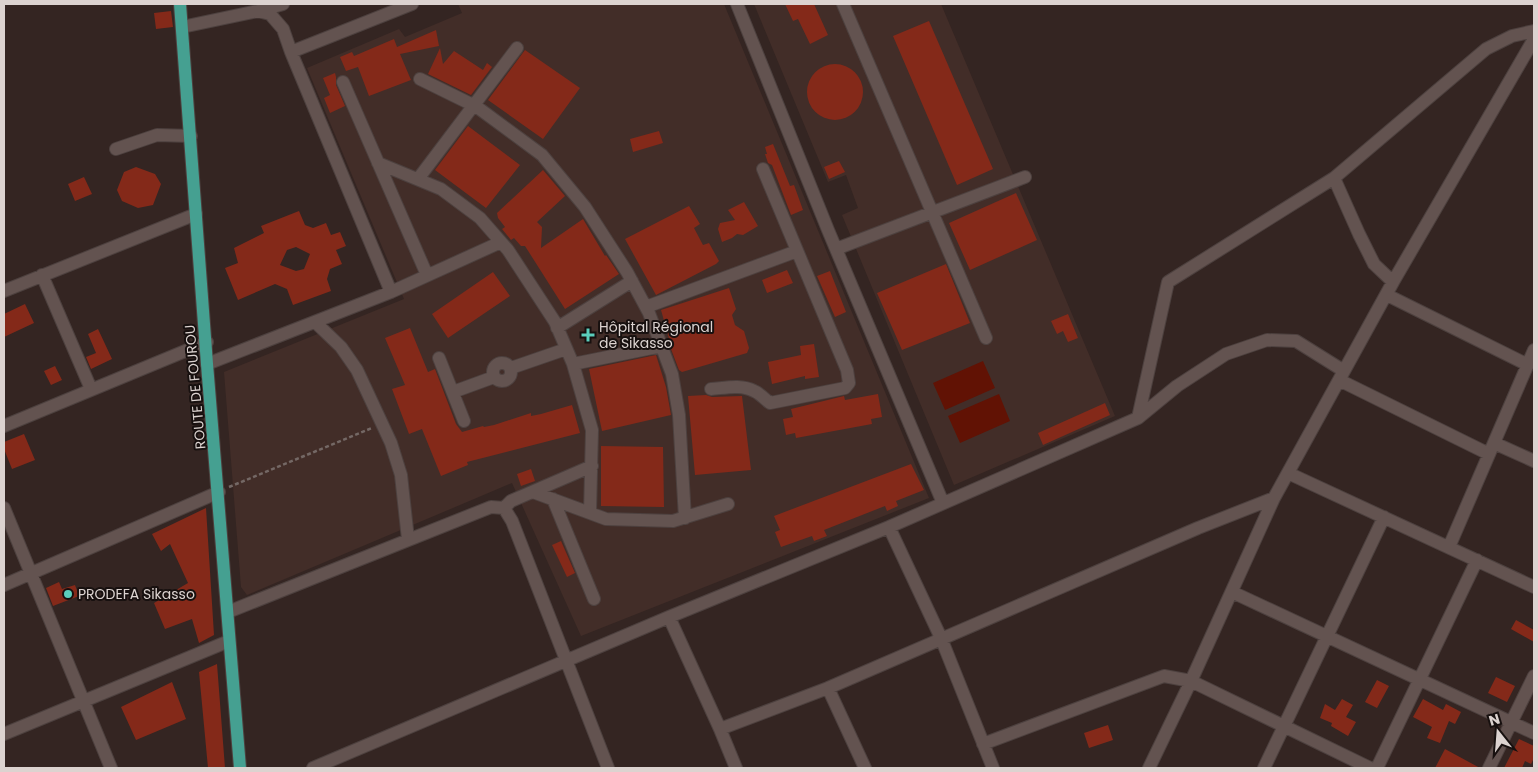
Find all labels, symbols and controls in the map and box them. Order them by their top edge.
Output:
place label: Hôpital Régional de Sikasso [599,317,713,353]
street label: ROUTE DE FOUROU [180,324,210,450]
marker: Hôpital Régional de Sikasso [581,328,595,342]
place label: PRODEFA Sikasso [78,584,195,604]
marker: PRODEFA Sikasso [62,588,74,600]
north arrow [1473,707,1523,757]
text: N [1486,708,1502,731]

